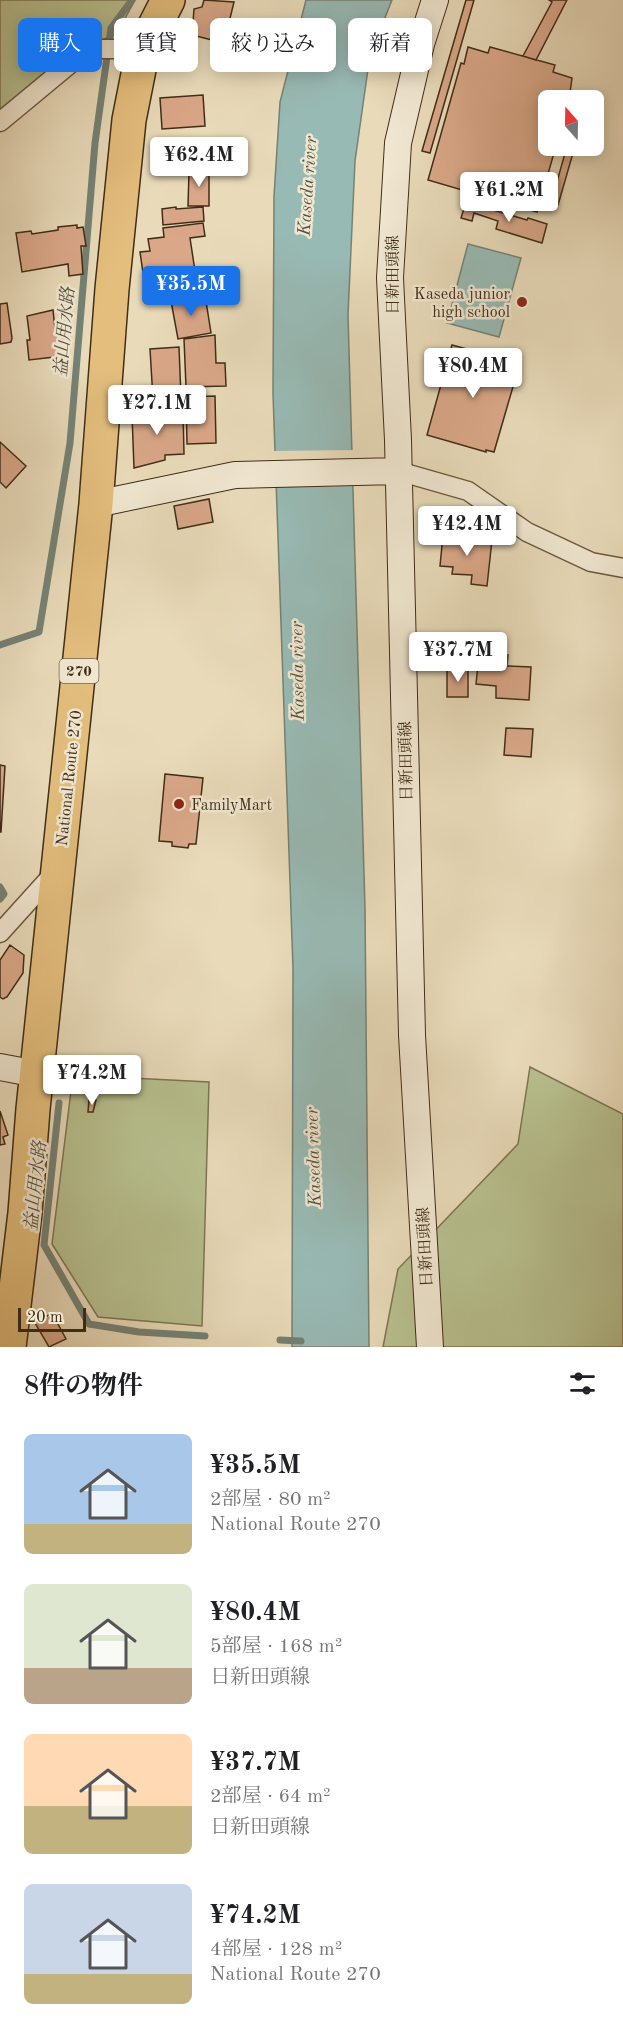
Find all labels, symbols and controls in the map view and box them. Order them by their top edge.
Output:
chip: 購入 [18,18,102,72]
chip: 賃貸 [114,18,198,72]
chip: 絞り込み [210,18,336,72]
chip: 新着 [348,18,432,72]
north arrow [538,90,604,156]
map controls [538,90,604,156]
water label: Kaseda river [295,134,321,237]
pin: ¥62.4M [150,137,248,188]
text: ¥62.4M [164,146,234,166]
pin: ¥61.2M [460,172,558,223]
text: ¥61.2M [474,181,544,201]
street label: 日新田頭線 [384,235,402,315]
pin: ¥35.5M [142,266,240,317]
text: ¥35.5M [156,275,226,295]
water label: 益山用水路 [50,284,78,378]
place label: Kaseda junior high school [414,287,510,321]
marker: Kaseda junior high school [515,295,529,309]
pin: ¥80.4M [424,348,522,399]
text: ¥80.4M [438,357,508,377]
pin: ¥27.1M [108,385,206,436]
text: ¥27.1M [122,394,192,414]
pin: ¥42.4M [418,506,516,557]
text: ¥42.4M [432,515,502,535]
water label: Kaseda river [288,620,308,722]
pin: ¥37.7M [409,632,507,683]
text: ¥37.7M [423,641,493,661]
road number: 270 [60,659,98,683]
street label: National Route 270 [55,709,85,847]
street label: 日新田頭線 [396,721,416,801]
marker: FamilyMart [172,797,186,811]
place label: FamilyMart [191,798,272,814]
pin: ¥74.2M [43,1055,141,1106]
text: ¥74.2M [57,1064,127,1084]
water label: Kaseda river [303,1106,325,1208]
water label: 益山用水路 [20,1138,50,1232]
street label: 日新田頭線 [414,1207,436,1287]
scale bar [18,1305,86,1332]
text: 20 m [27,1310,63,1326]
icon: filters [566,1367,599,1400]
text: 8件の物件 [24,1374,143,1400]
text: ¥35.5M [210,1453,301,1479]
icon: home [72,1458,144,1530]
text: 2部屋 · 80 m² [210,1490,331,1510]
text: National Route 270 [210,1515,381,1535]
text: ¥80.4M [210,1600,301,1626]
icon: home [72,1608,144,1680]
text: 5部屋 · 168 m² [210,1637,342,1657]
text: 日新田頭線 [210,1668,310,1688]
text: ¥37.7M [210,1750,301,1776]
icon: home [72,1758,144,1830]
text: 2部屋 · 64 m² [210,1787,331,1807]
text: 日新田頭線 [210,1818,310,1838]
text: ¥74.2M [210,1903,301,1929]
icon: home [72,1908,144,1980]
text: 4部屋 · 128 m² [210,1940,342,1960]
text: National Route 270 [210,1965,381,1985]

